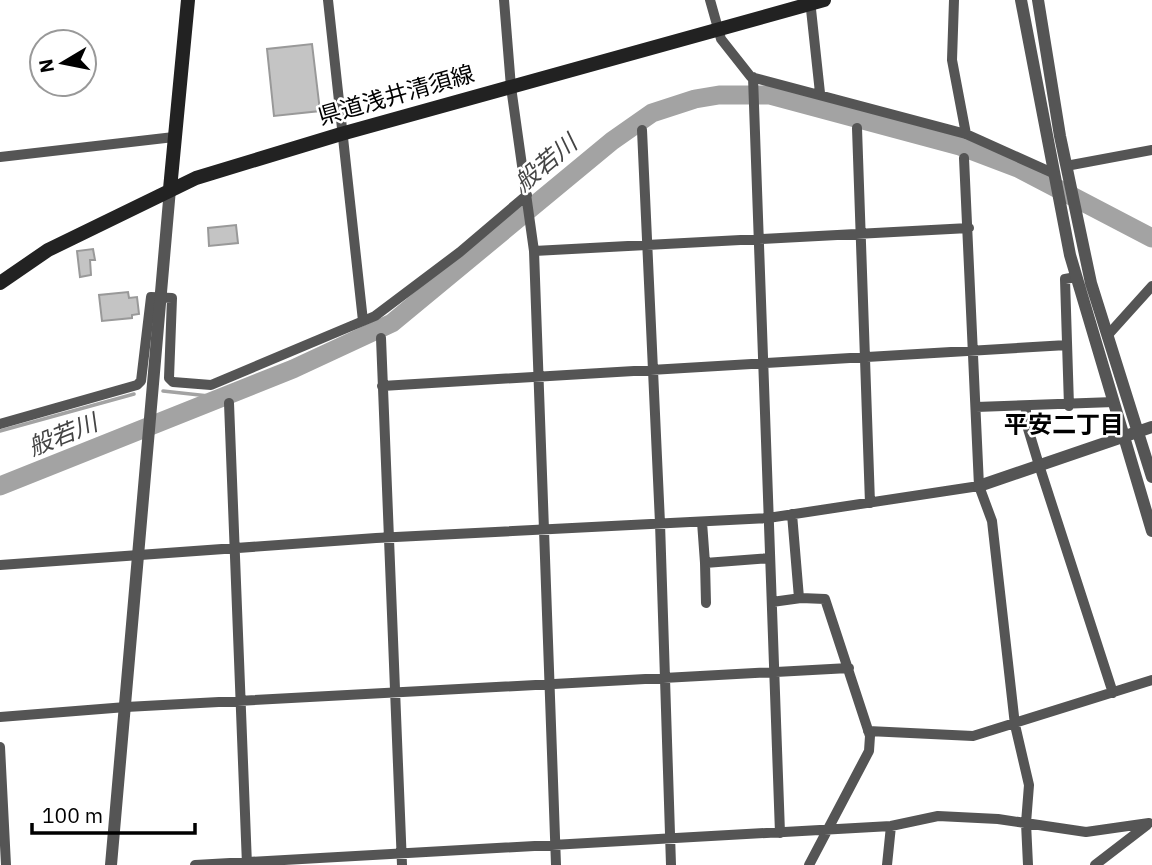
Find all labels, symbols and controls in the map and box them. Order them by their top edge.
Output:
north arrow [28,28,98,98]
text: N [33,57,59,75]
street label: 県道浅井清須線 [314,57,477,131]
water label: 般若川 [507,125,586,198]
water label: 般若川 [23,405,105,462]
district label: 平安二丁目 [1004,408,1124,440]
scale bar [32,792,194,836]
text: 100 m [42,801,103,829]

